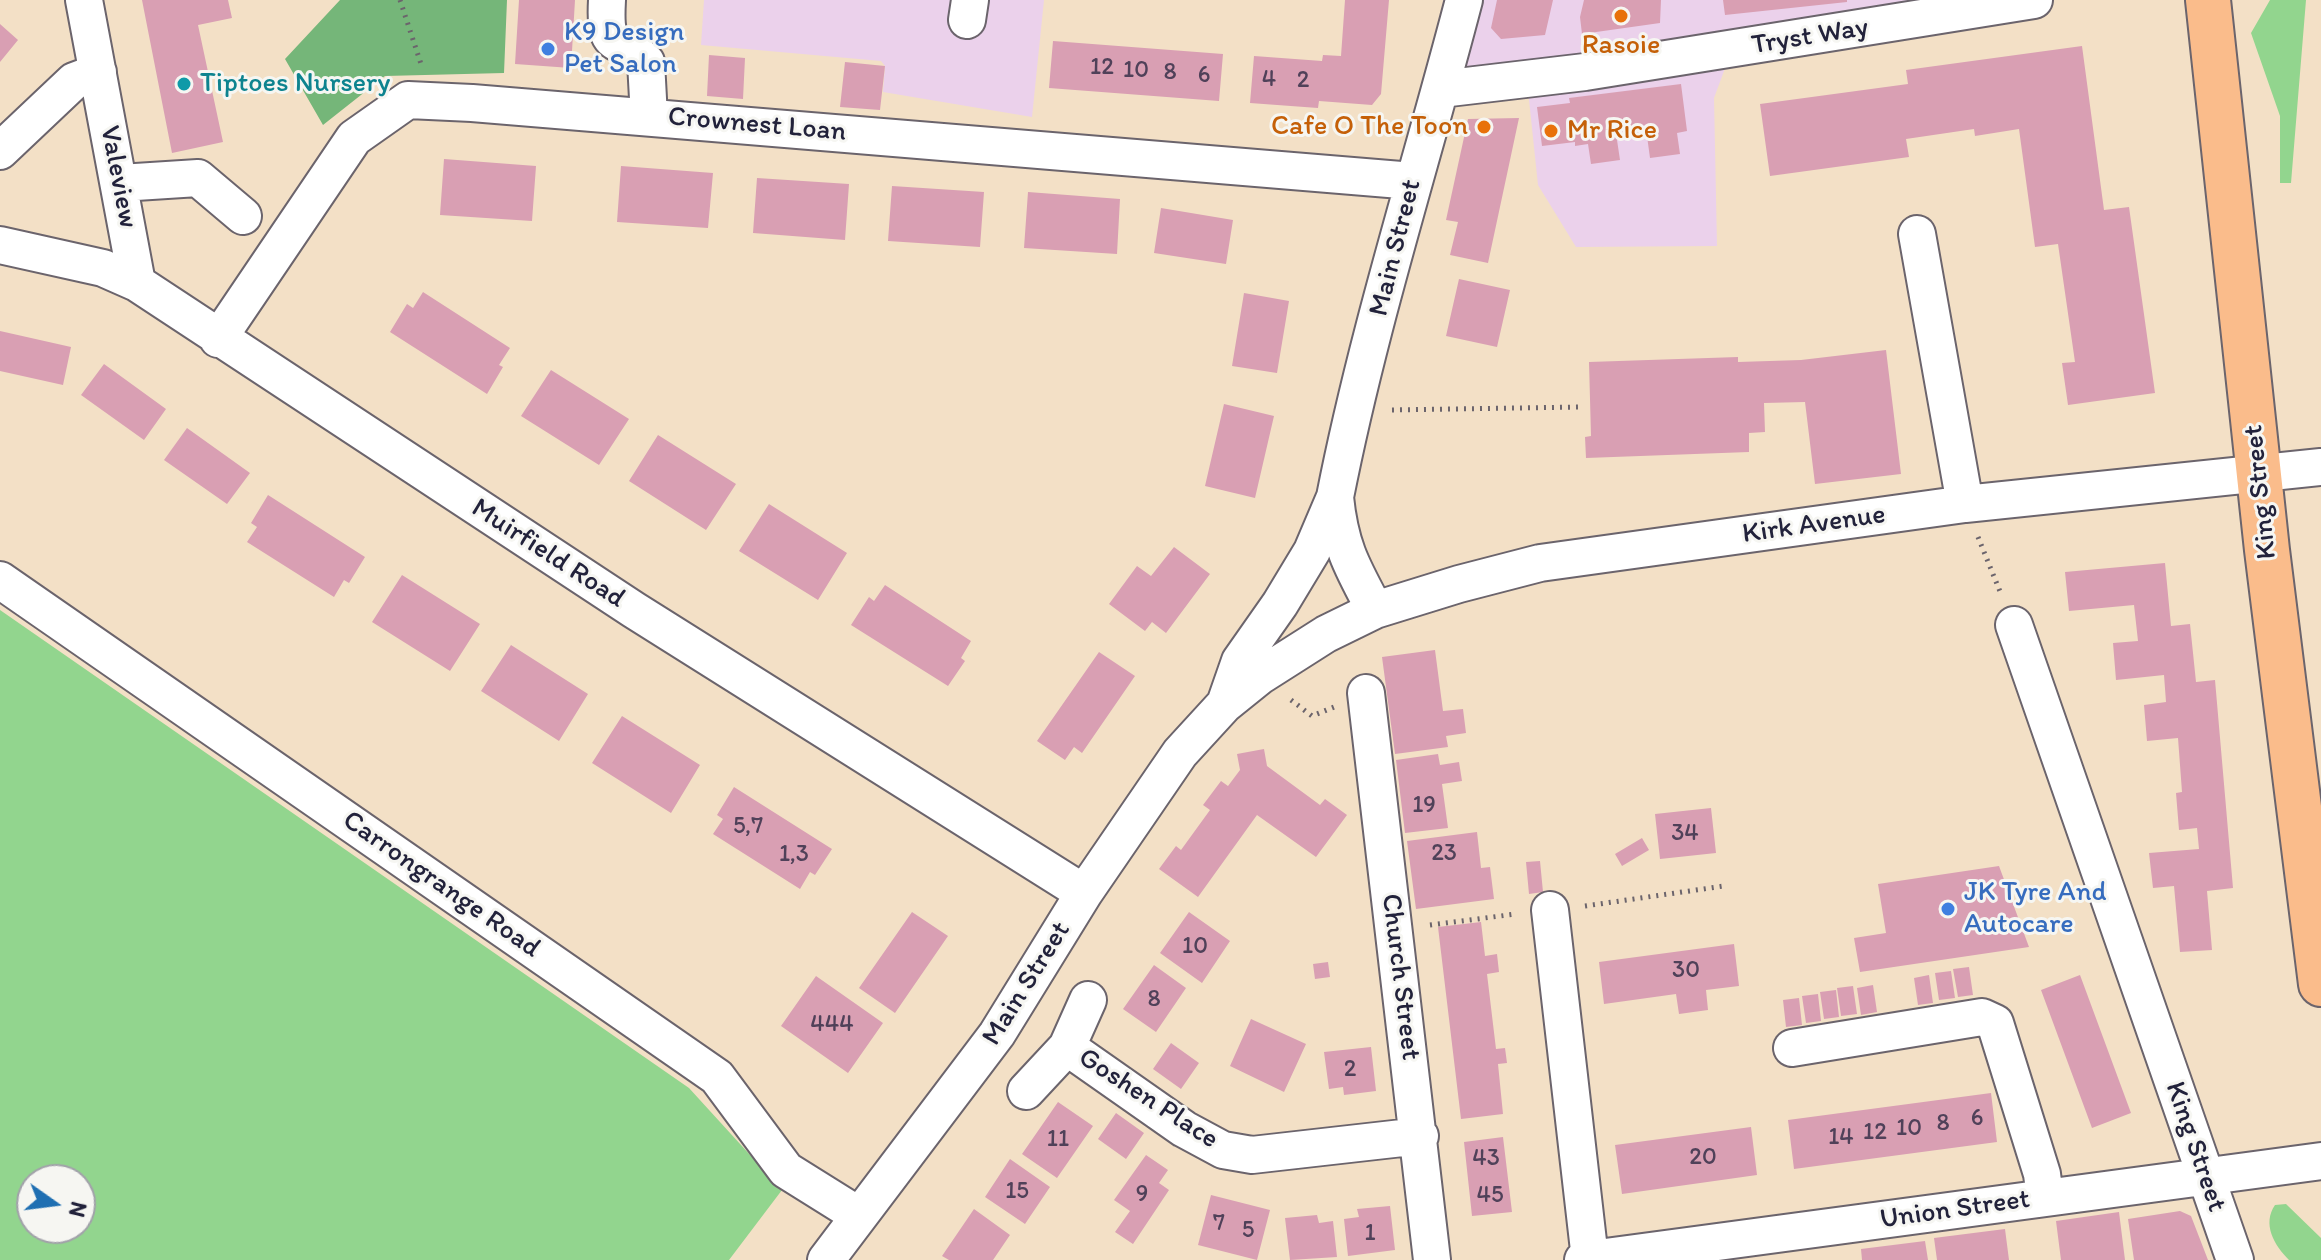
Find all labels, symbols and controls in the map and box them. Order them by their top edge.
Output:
marker: Rasoie [1612,7,1630,25]
street label: Tryst Way [1749,11,1871,63]
place label: K9 Design Pet Salon [564,16,684,82]
place label: Rasoie [1582,29,1660,63]
marker: K9 Design Pet Salon [539,40,557,58]
house number: 12 [1090,54,1114,82]
house number: 10 [1123,57,1149,85]
house number: 8 [1163,59,1177,87]
house number: 6 [1198,62,1210,90]
house number: 4 [1262,66,1276,94]
place label: Tiptoes Nursery [200,67,390,101]
house number: 2 [1297,67,1309,95]
marker: Tiptoes Nursery [175,75,193,93]
street label: Crownest Loan [666,100,848,150]
place label: Cafe O The Toon [1271,110,1468,144]
place label: Mr Rice [1567,114,1657,148]
marker: Cafe O The Toon [1475,118,1493,136]
marker: Mr Rice [1542,122,1560,140]
street label: Valeview [92,123,144,231]
street label: Main Street [1363,176,1429,320]
street label: King Street [2237,423,2285,561]
street label: Muirfield Road [465,492,631,616]
street label: Kirk Avenue [1740,498,1888,552]
house number: 19 [1412,792,1436,820]
street label: Carrongrange Road [336,804,546,966]
house number: 5,7 [733,813,763,841]
house number: 34 [1671,820,1699,848]
house number: 23 [1431,840,1457,868]
house number: 1,3 [779,841,809,869]
place label: JK Tyre And Autocare [1964,876,2106,942]
street label: Church Street [1373,892,1427,1062]
marker: JK Tyre And Autocare [1939,900,1957,918]
street label: Main Street [976,916,1078,1052]
house number: 10 [1182,933,1208,961]
house number: 30 [1672,957,1700,985]
house number: 8 [1147,986,1161,1014]
house number: 444 [810,1011,854,1039]
street label: Goshen Place [1072,1041,1224,1157]
house number: 2 [1344,1056,1356,1084]
street label: King Street [2157,1078,2233,1216]
house number: 6 [1971,1105,1983,1133]
house number: 8 [1936,1110,1950,1138]
house number: 10 [1896,1115,1922,1143]
house number: 12 [1863,1119,1887,1147]
house number: 14 [1828,1124,1854,1152]
house number: 11 [1047,1126,1069,1154]
house number: 20 [1689,1144,1717,1172]
house number: 43 [1472,1145,1500,1173]
north arrow [16,1164,96,1244]
house number: 15 [1005,1178,1029,1206]
house number: 9 [1136,1181,1148,1209]
house number: 45 [1476,1182,1504,1210]
street label: Union Street [1878,1183,2032,1237]
text: N [63,1199,93,1220]
house number: 7 [1213,1210,1225,1238]
house number: 5 [1242,1217,1254,1245]
house number: 1 [1364,1220,1376,1248]

